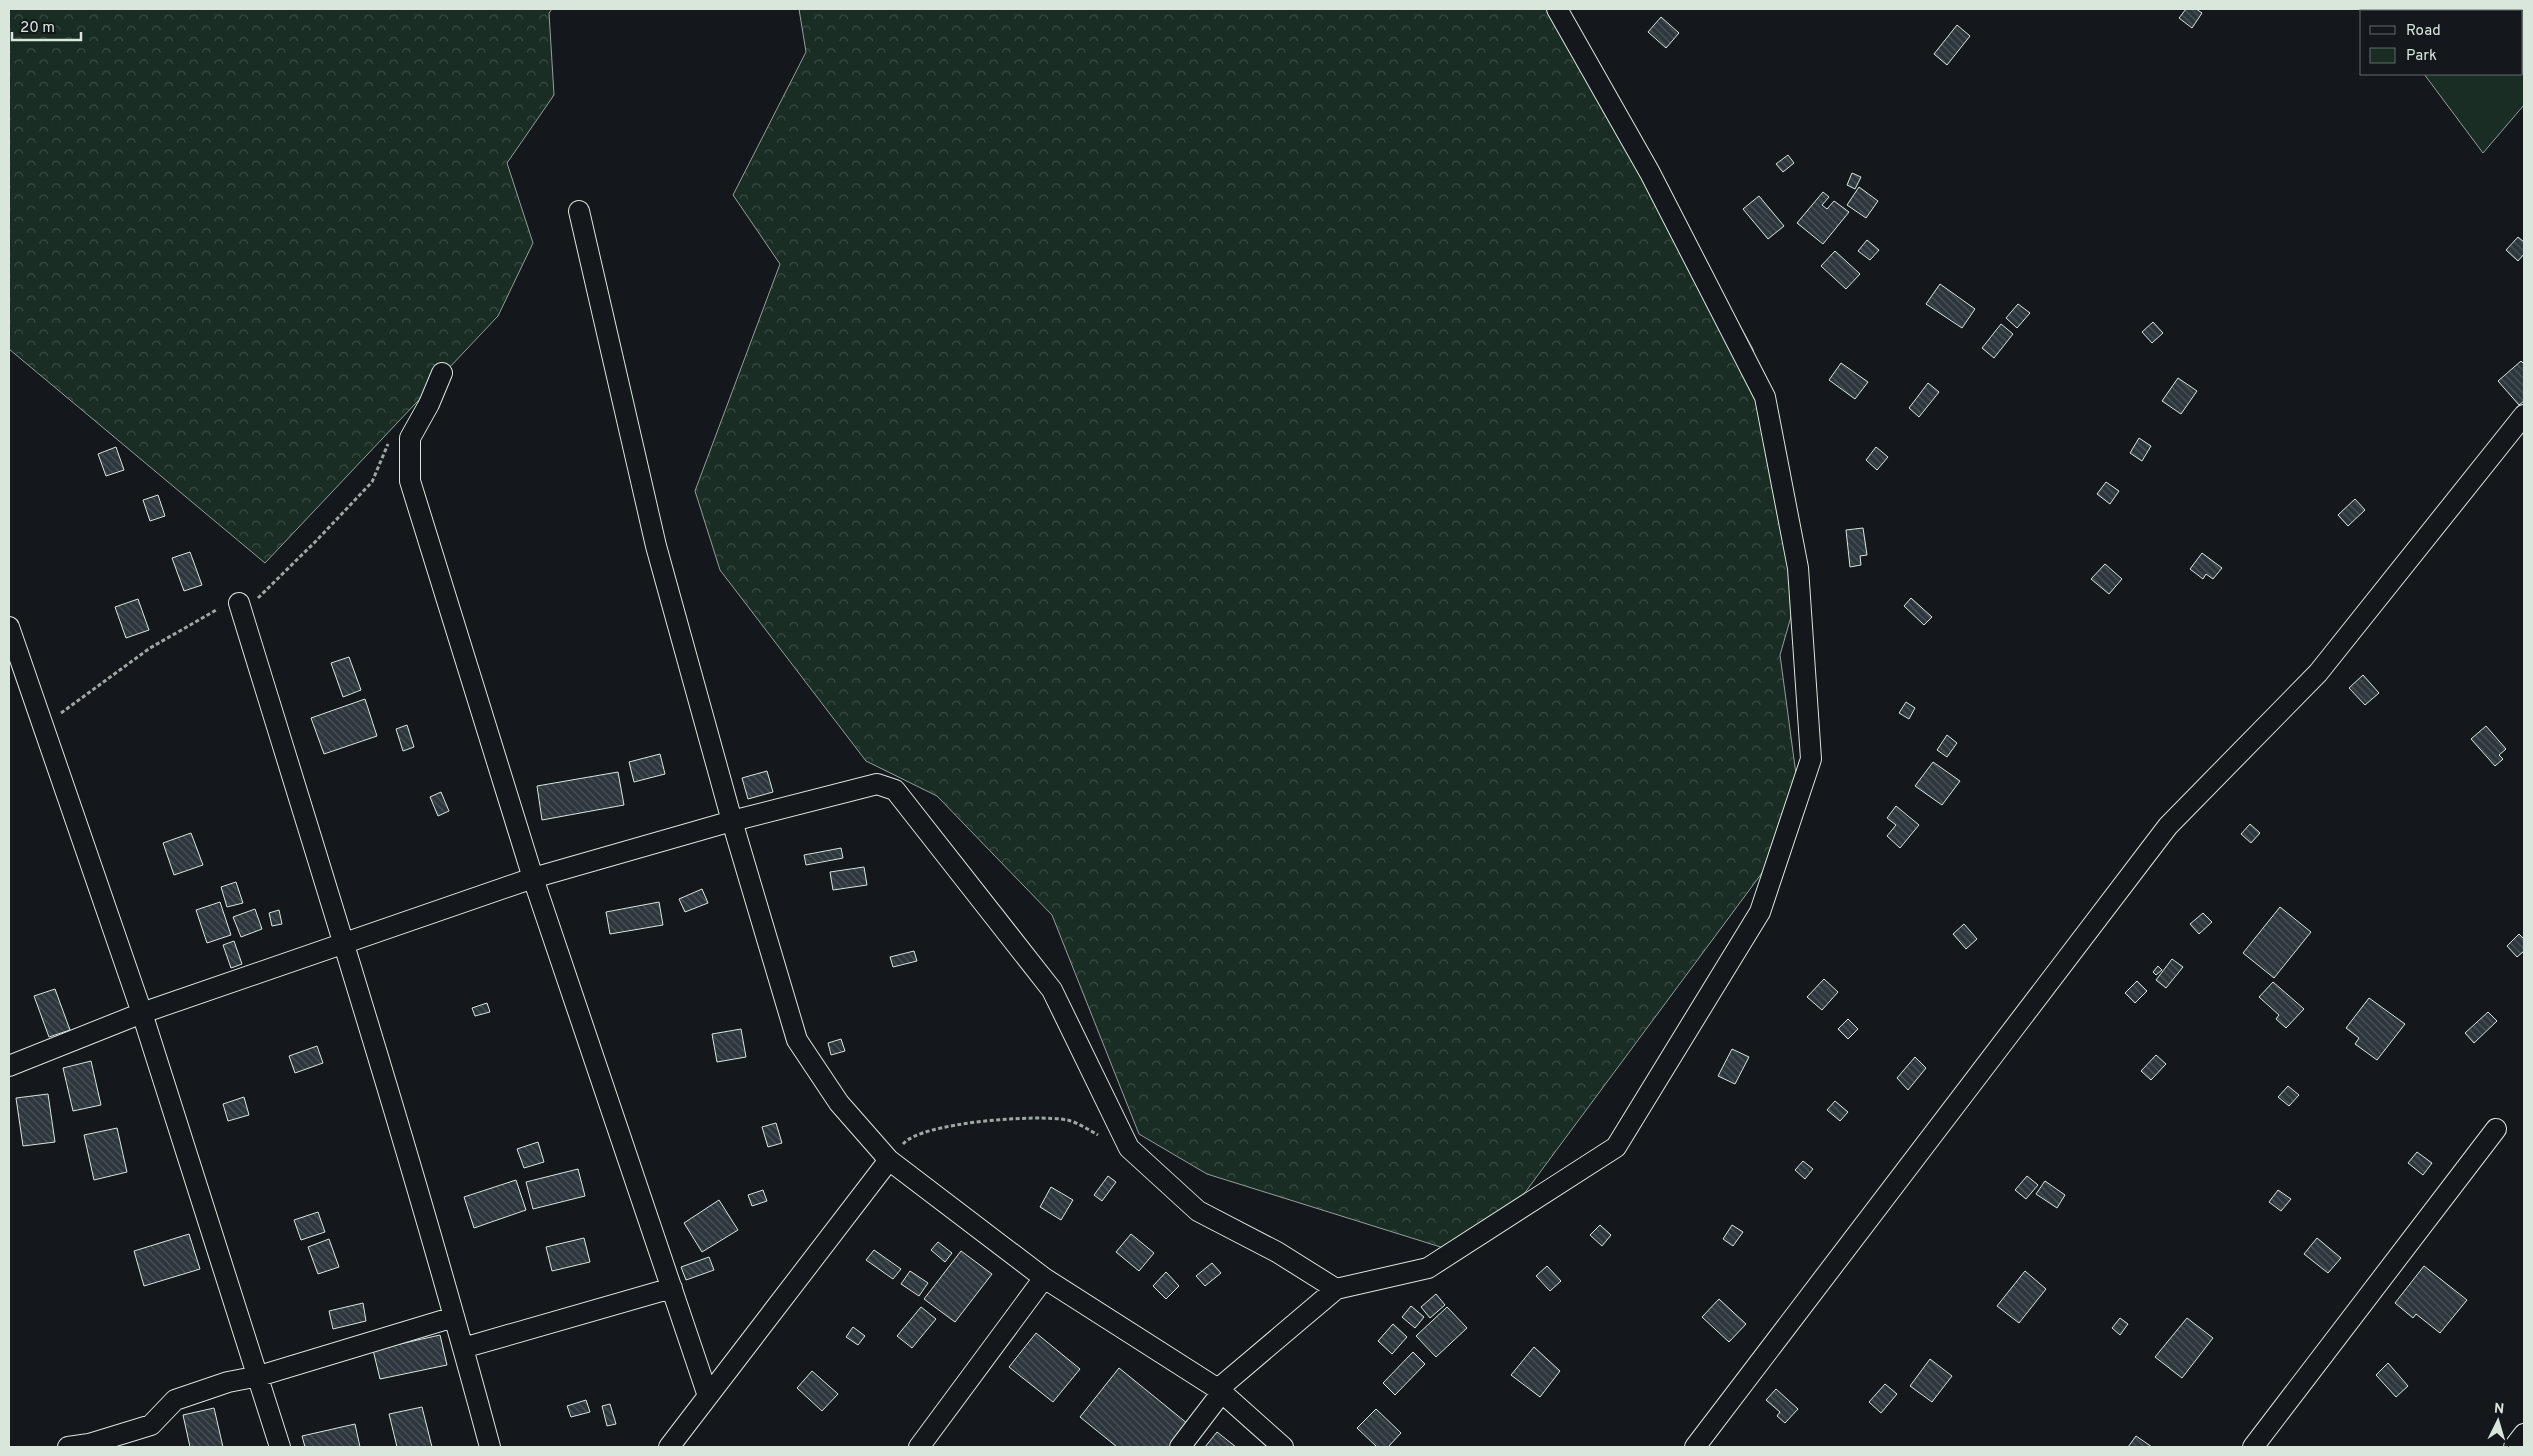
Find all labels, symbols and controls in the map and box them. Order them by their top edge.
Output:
scale bar [12,10,81,42]
legend [2360,10,2523,75]
text: 20 m [20,19,55,38]
text: Road [2406,22,2441,41]
text: Park [2406,47,2437,66]
north arrow [2473,1396,2523,1446]
text: N [2493,1401,2505,1418]

